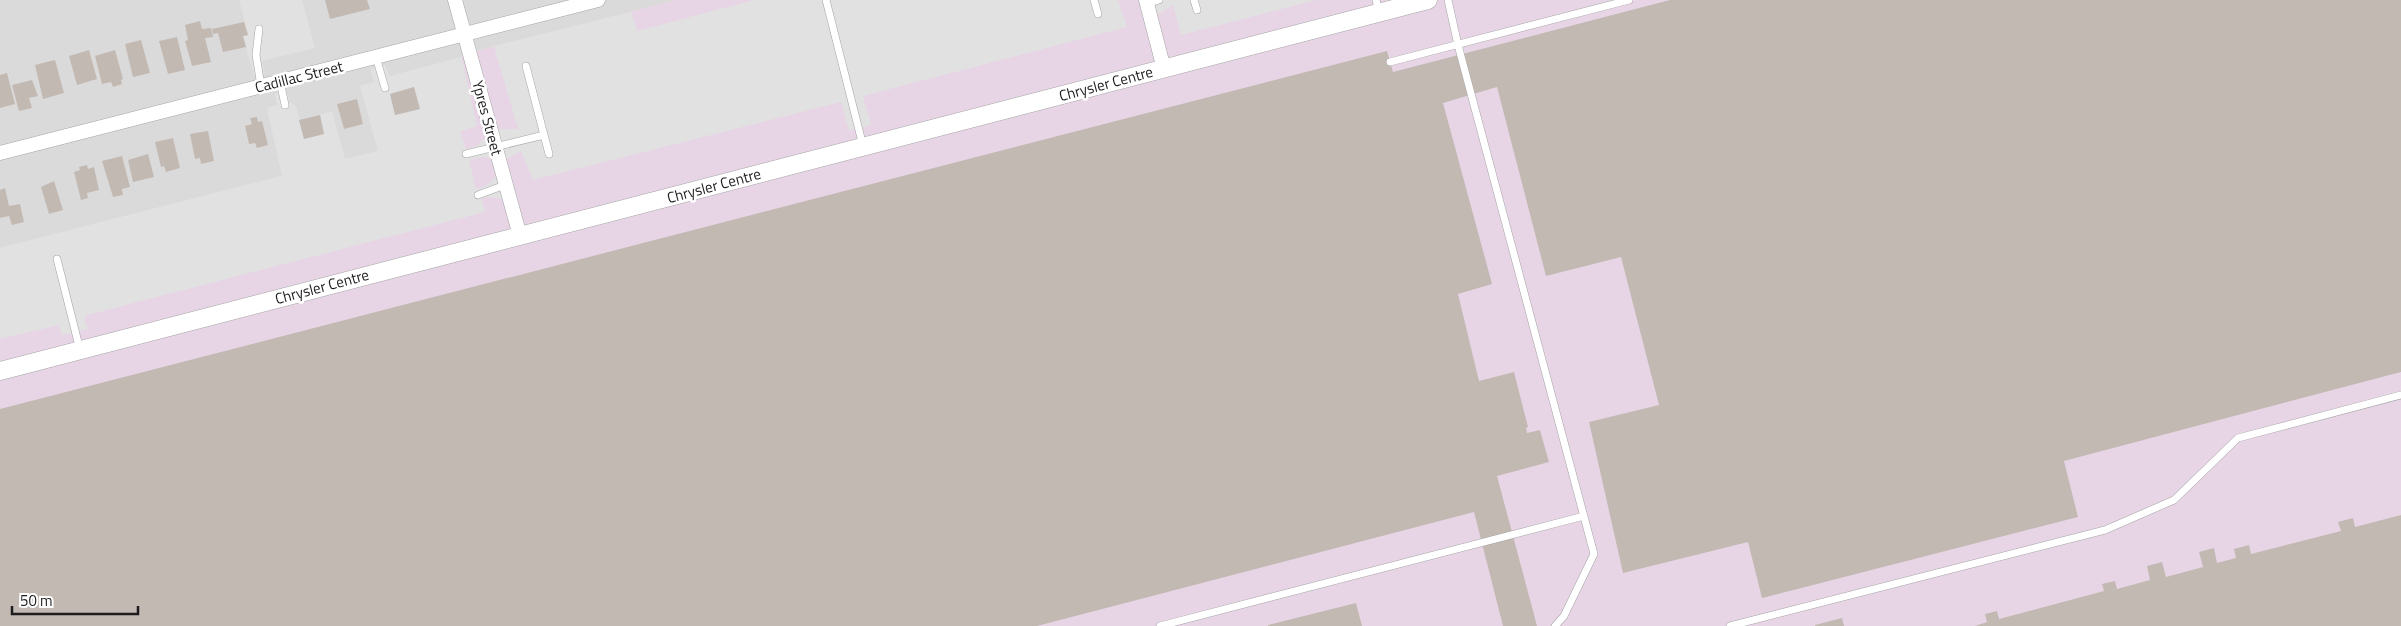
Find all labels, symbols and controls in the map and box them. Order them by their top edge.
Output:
street label: Cadillac Street [253,54,346,99]
street label: Chrysler Centre [1056,60,1155,107]
street label: Ypres Street [466,78,509,159]
street label: Chrysler Centre [664,162,763,209]
street label: Chrysler Centre [272,263,371,310]
scale bar [12,584,139,616]
text: 50 m [20,589,53,612]

